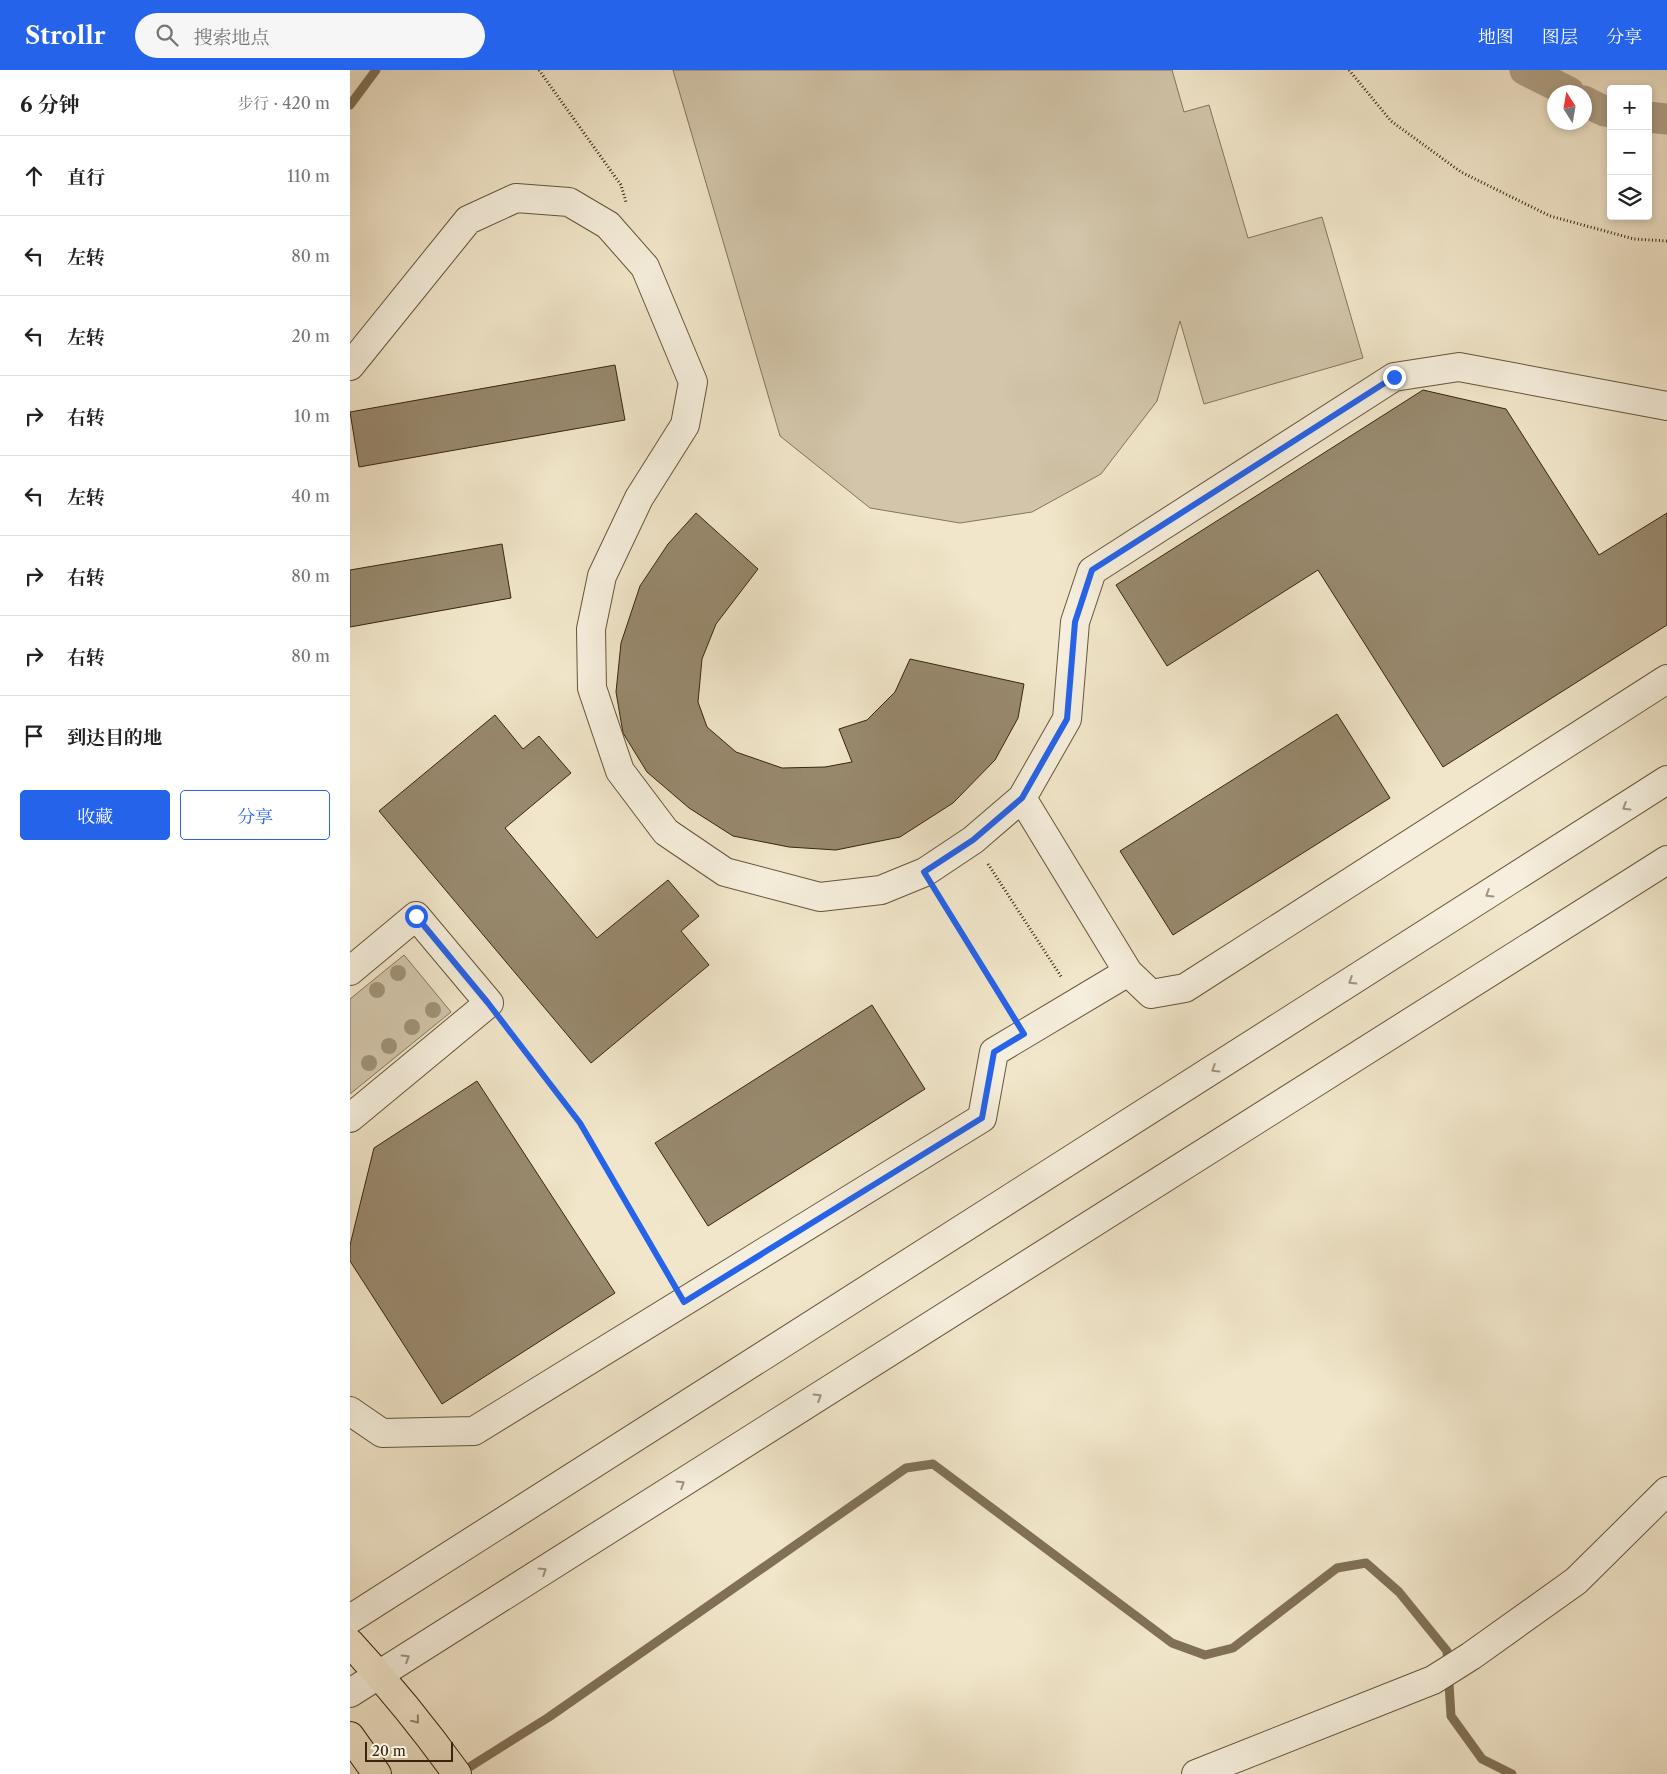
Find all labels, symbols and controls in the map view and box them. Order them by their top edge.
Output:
search box [135,13,485,58]
text: Strollr [25,21,105,50]
icon: search [153,21,181,49]
text: 搜索地点 [193,26,269,49]
text: 地图 [1478,26,1514,48]
text: 图层 [1542,26,1578,48]
text: 分享 [1606,26,1642,48]
north arrow [1547,85,1592,130]
map controls [1607,85,1652,220]
button: + [1607,85,1652,130]
text: 6 分钟 [20,92,80,117]
text: 步行 · 420 m [237,93,330,113]
button: − [1607,130,1652,175]
icon: ahead [20,162,48,190]
text: 直行 [67,166,105,189]
text: 110 m [287,166,330,186]
button: layers [1607,175,1652,220]
icon: left [20,242,48,270]
text: 左转 [67,246,105,269]
text: 80 m [291,246,330,266]
icon: left [20,322,48,350]
text: 左转 [67,326,105,349]
text: 20 m [291,326,330,346]
route end [1383,366,1406,389]
icon: right [20,402,48,430]
text: 右转 [67,406,105,429]
text: 10 m [294,406,330,426]
icon: left [20,482,48,510]
text: 左转 [67,486,105,509]
text: 40 m [291,486,330,506]
icon: right [20,562,48,590]
text: 右转 [67,566,105,589]
text: 80 m [291,566,330,586]
icon: right [20,642,48,670]
text: 右转 [67,646,105,669]
text: 80 m [291,646,330,666]
icon: arrive [20,722,48,750]
text: 到达目的地 [67,726,162,749]
button: 收藏 [20,790,170,840]
button: 分享 [180,790,330,840]
one-way arrow [1622,800,1631,810]
one-way arrow [1485,888,1494,897]
route start [405,905,428,928]
one-way arrow [1348,975,1357,985]
one-way arrow [1211,1062,1220,1072]
one-way arrow [812,1394,821,1404]
one-way arrow [675,1481,684,1490]
one-way arrow [538,1568,547,1577]
one-way arrow [400,1655,410,1664]
one-way arrow [410,1714,419,1723]
scale bar [365,1739,452,1762]
text: 20 m [372,1742,406,1760]

